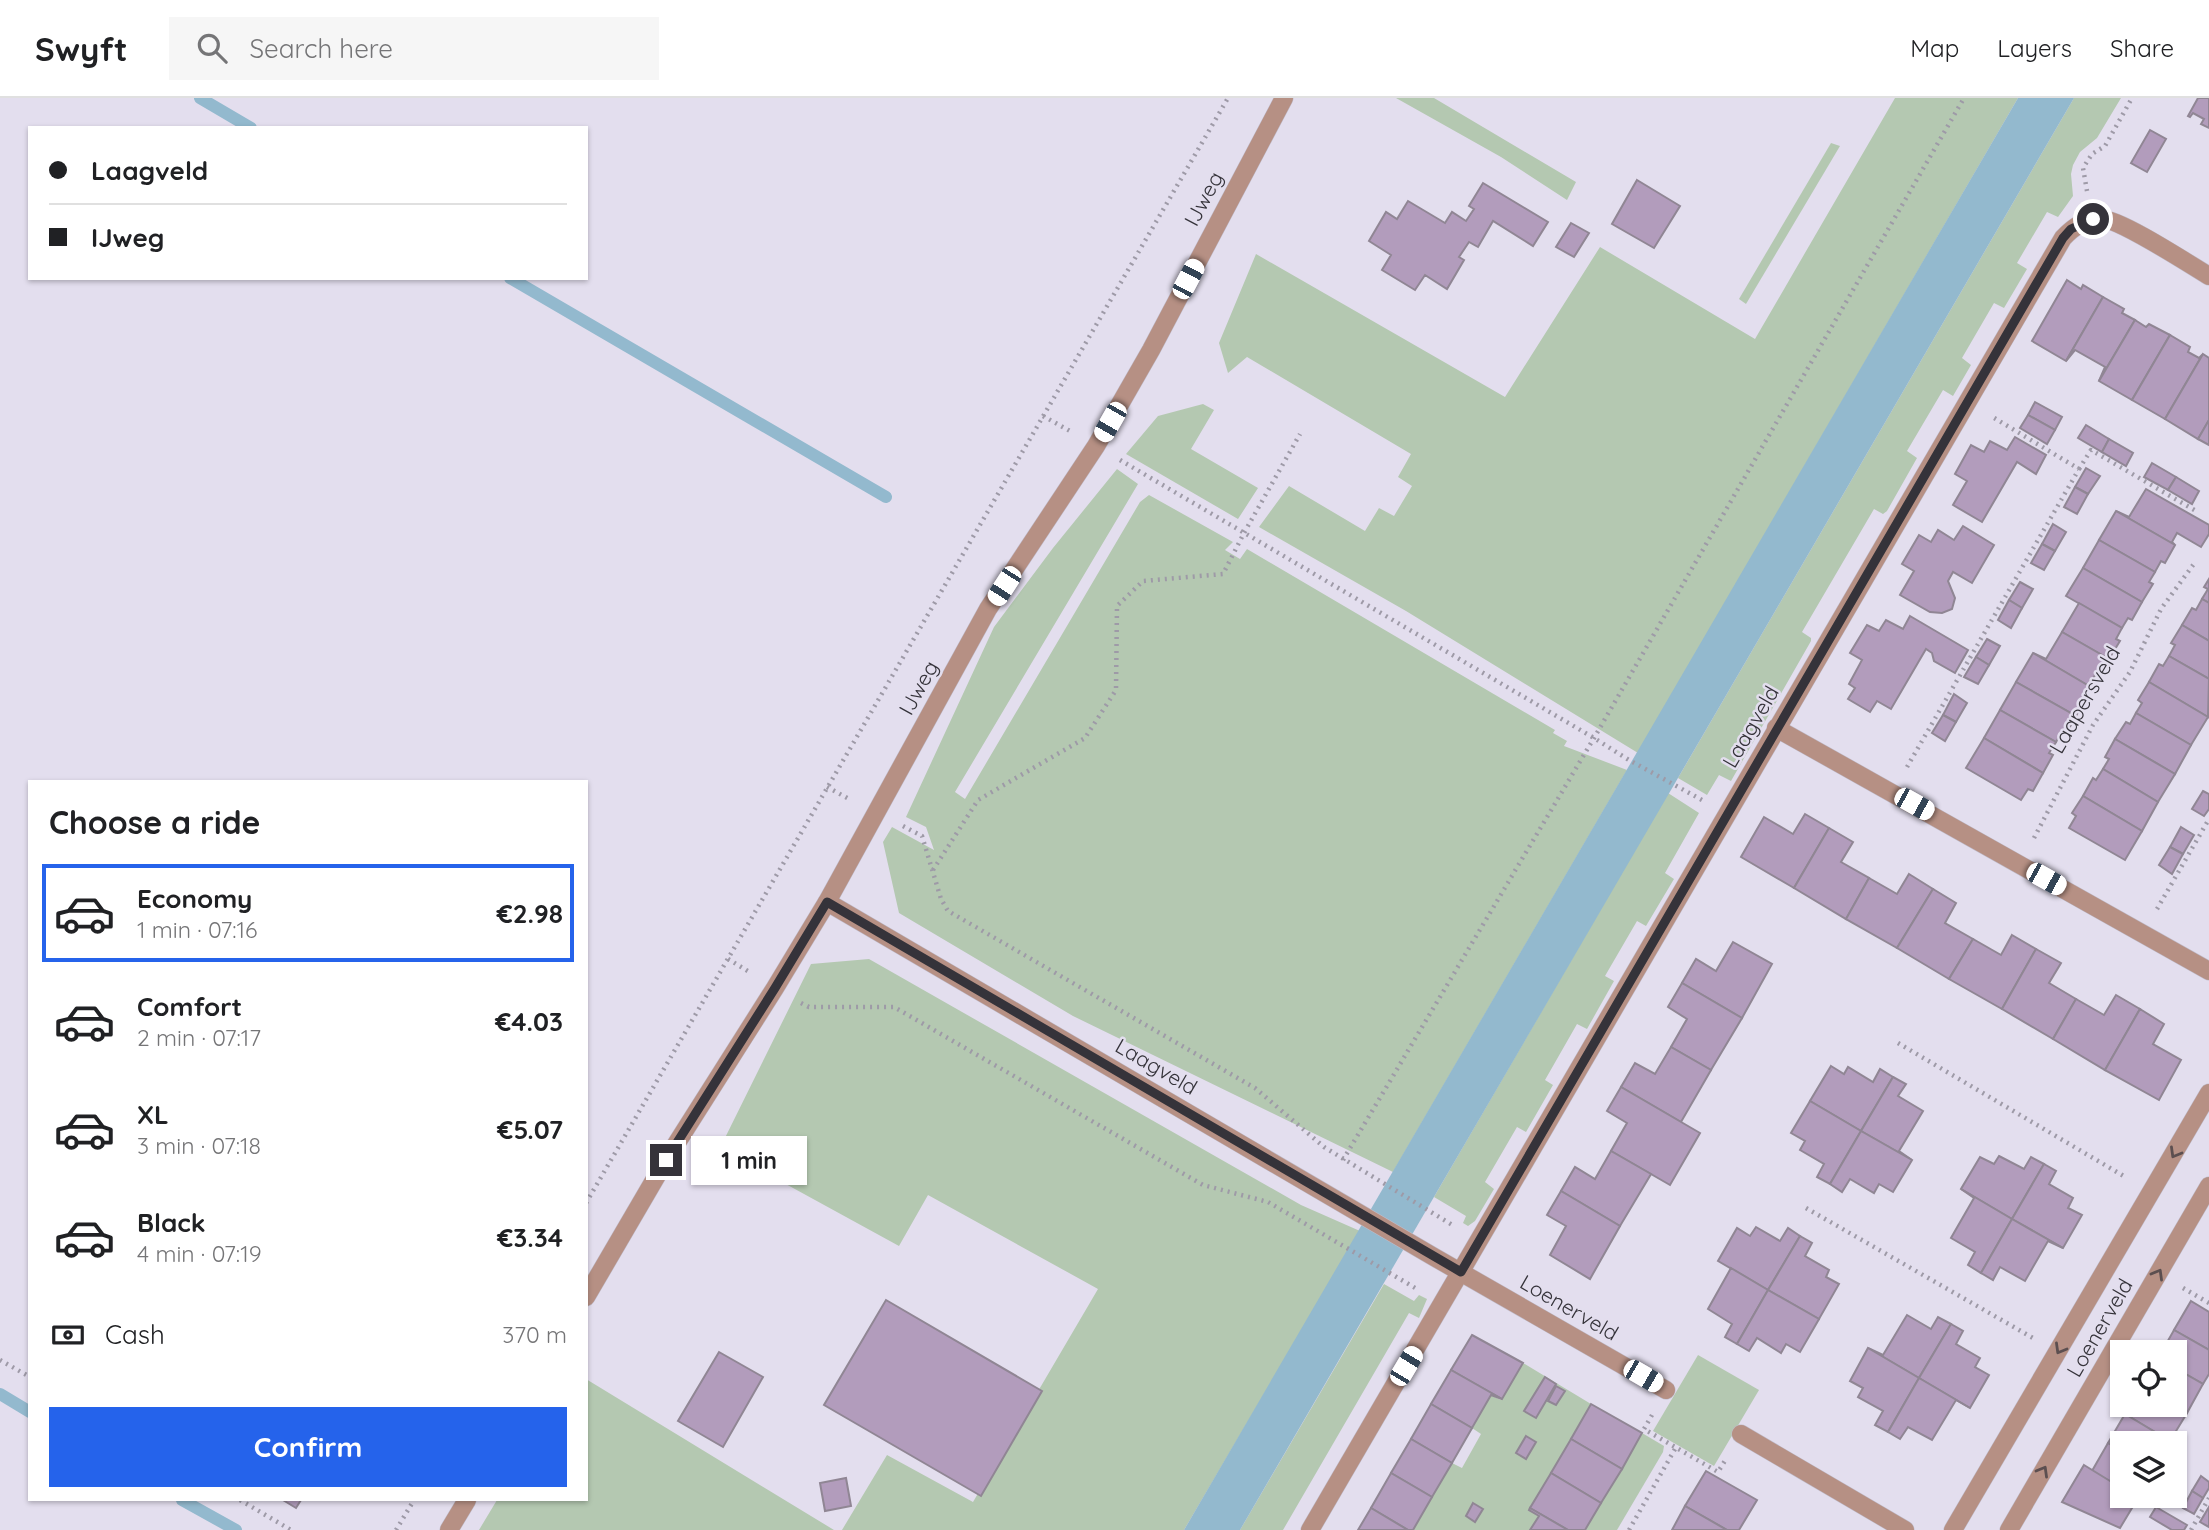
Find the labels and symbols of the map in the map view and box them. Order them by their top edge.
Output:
street label: IJweg [1178,167,1228,230]
route start [2077,203,2109,235]
car [1169,256,1208,302]
car [1091,399,1130,445]
car [984,563,1025,609]
street label: Laapersveld [2043,641,2125,758]
street label: IJweg [893,656,944,719]
street label: Laagveld [1716,681,1784,772]
car [1891,785,1938,823]
car [2023,860,2070,898]
street label: Laagveld [1111,1032,1202,1100]
callout: 1 min [690,1136,806,1184]
route end [650,1144,682,1176]
one-way arrow [2170,1145,2183,1158]
street label: Loenerveld [1516,1269,1623,1346]
one-way arrow [2150,1269,2163,1282]
street label: Loenerveld [2061,1274,2138,1381]
one-way arrow [2056,1342,2069,1355]
car [1387,1343,1426,1389]
car [1620,1356,1667,1396]
one-way arrow [2035,1465,2048,1478]

